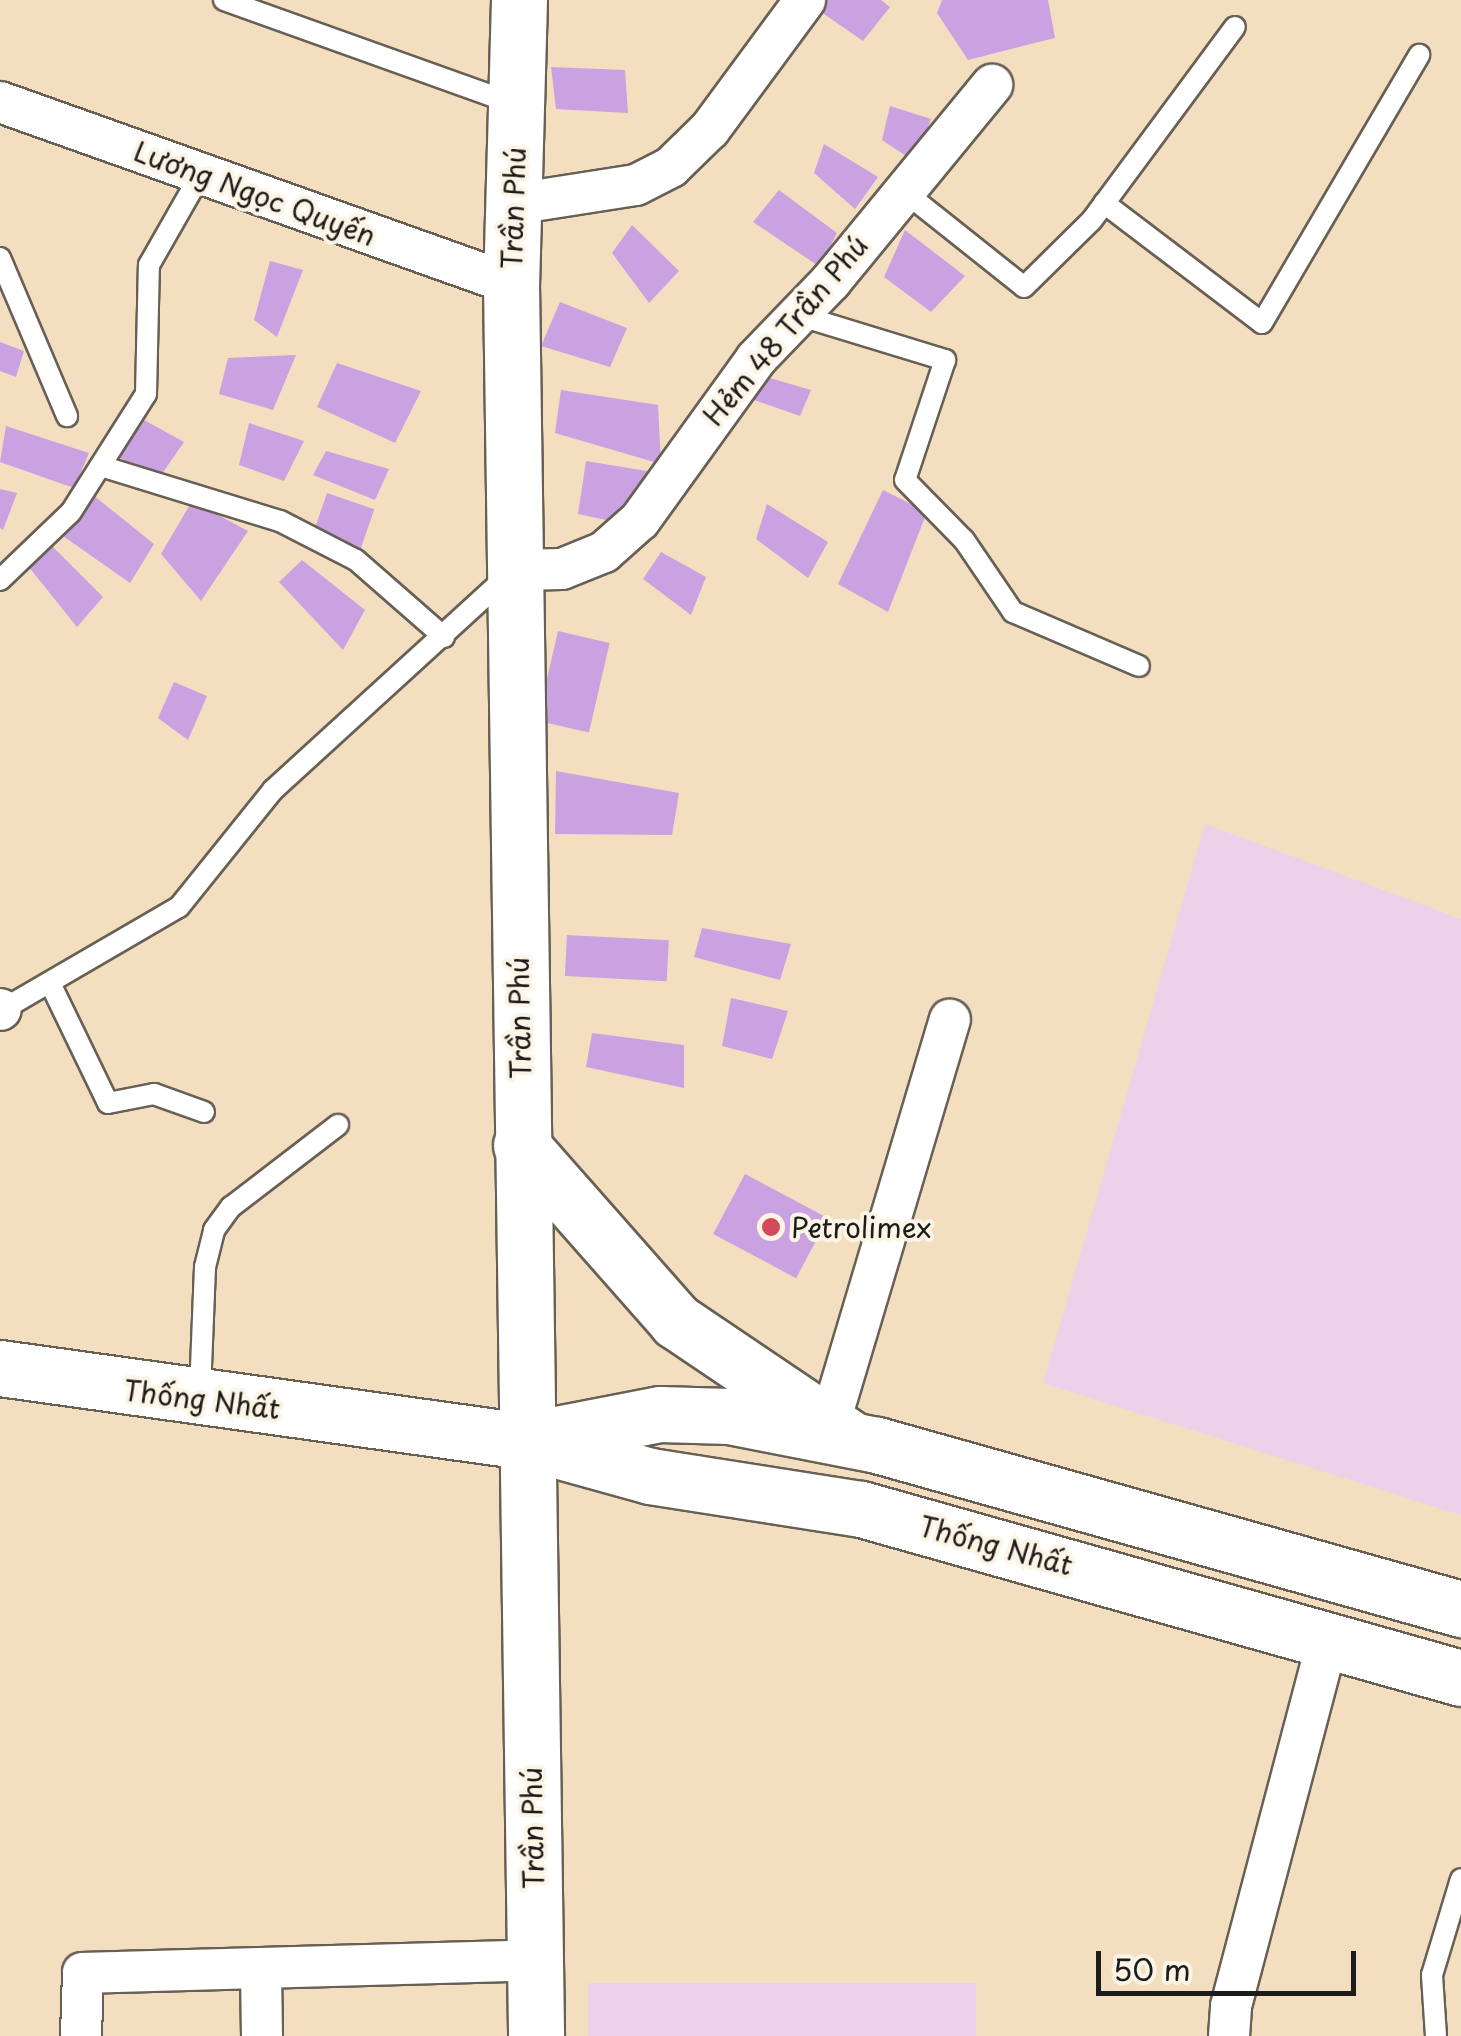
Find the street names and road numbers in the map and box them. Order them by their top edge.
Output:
street label: Lương Ngọc Quyến [129,133,381,253]
street label: Trần Phú [494,147,532,269]
street label: Hẻm 48 Trần Phú [696,228,874,432]
street label: Trần Phú [501,957,537,1079]
street label: Thống Nhất [122,1373,282,1425]
street label: Thống Nhất [916,1508,1076,1582]
street label: Trần Phú [514,1767,550,1889]

